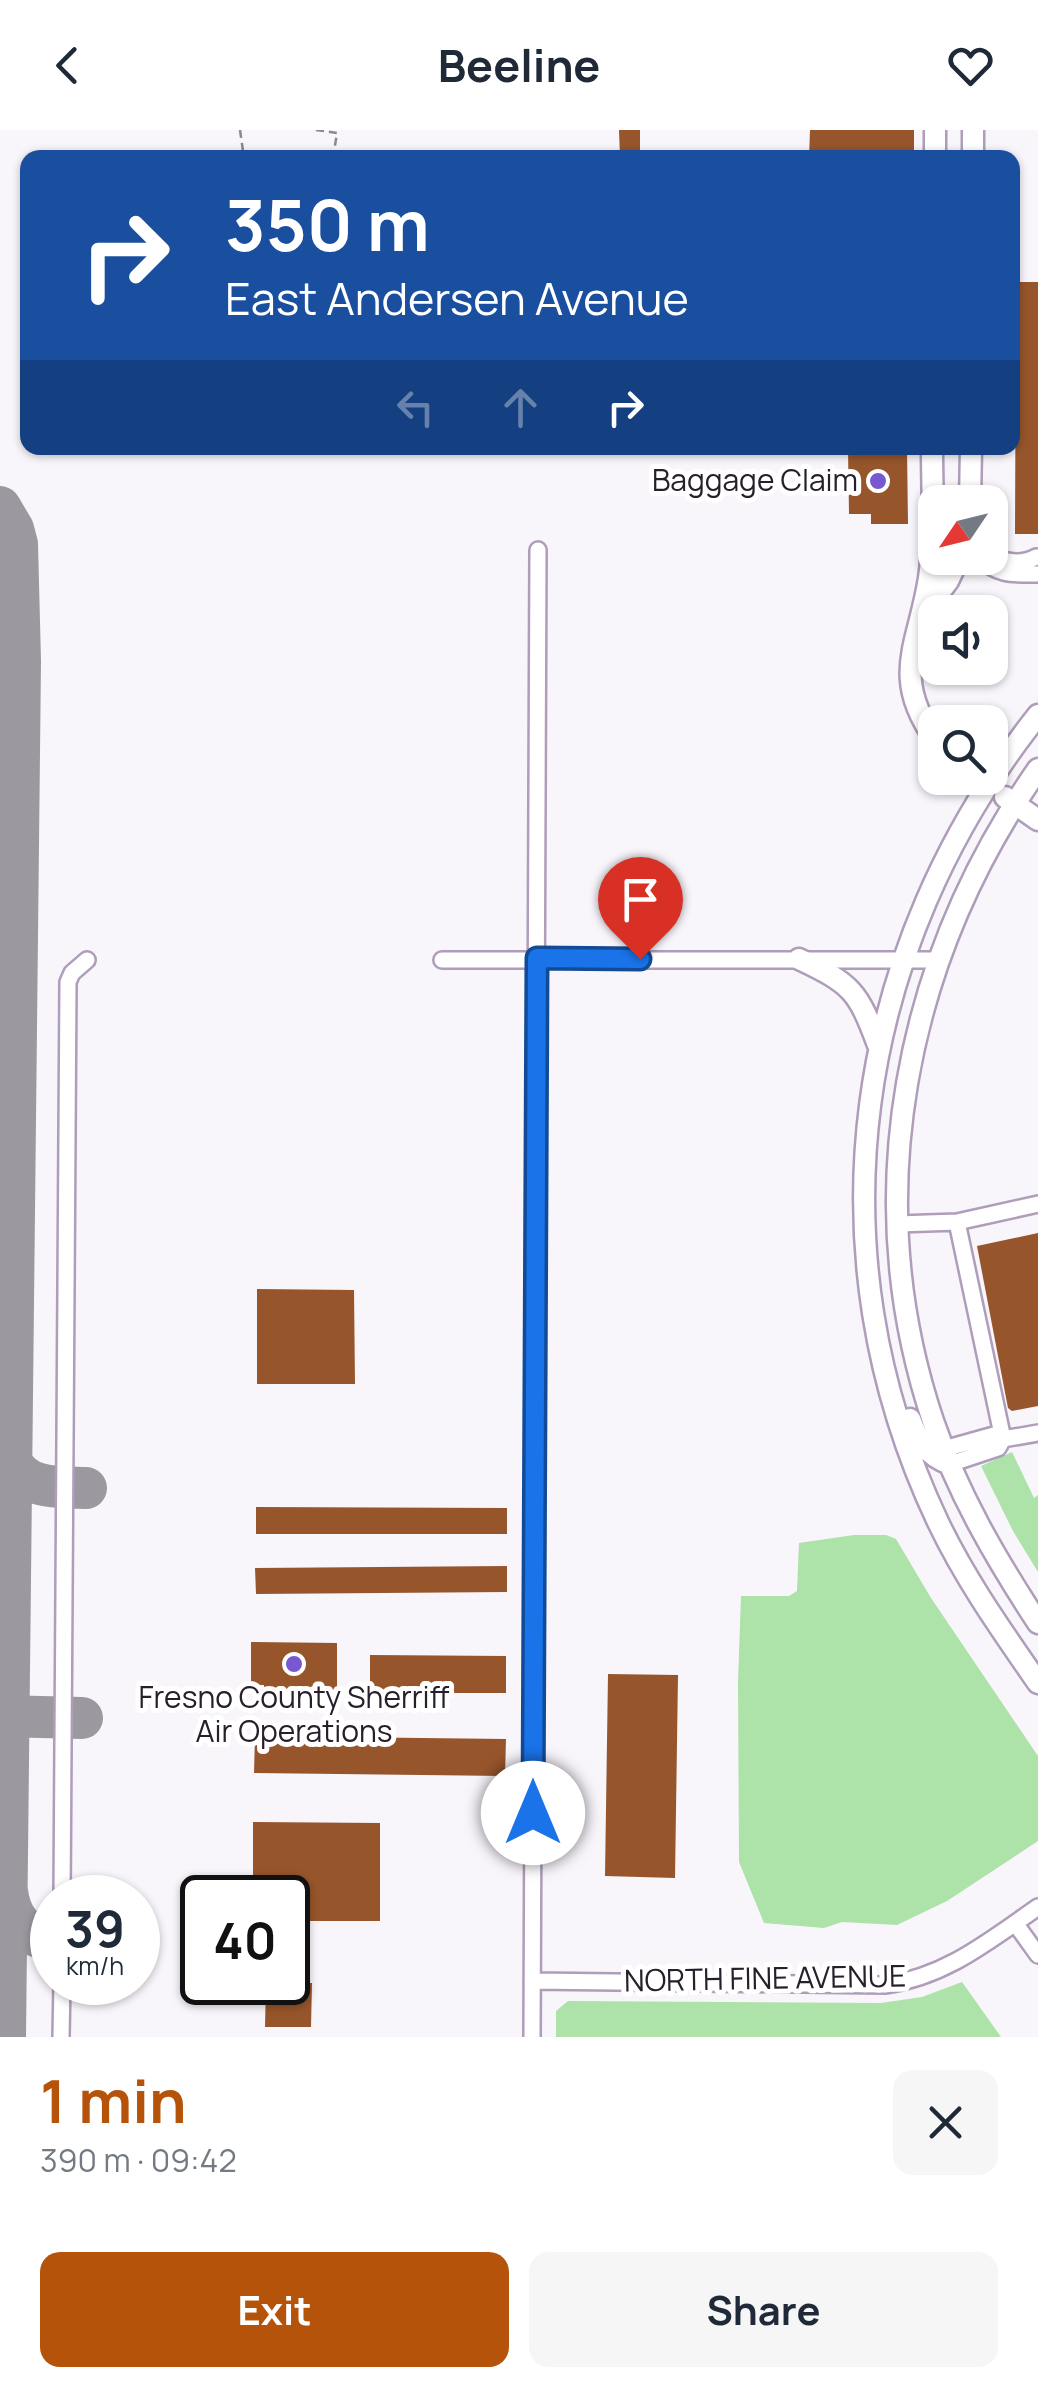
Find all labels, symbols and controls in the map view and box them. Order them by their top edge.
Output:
text: Beeline [438,34,600,96]
icon: back [40,38,95,93]
icon: heart [943,38,998,93]
text: 350 m [225,176,430,272]
icon: right [60,190,190,320]
text: East Andersen Avenue [225,267,689,329]
icon: left [388,380,443,435]
icon: ahead [493,380,548,435]
icon: right [598,380,653,435]
place label: Baggage Claim [652,459,858,500]
marker: Baggage Claim [867,470,889,492]
north arrow [918,485,1008,575]
map controls [918,485,1008,795]
button: sound [918,595,1008,685]
button: search [918,705,1008,795]
pin [598,857,683,960]
icon: arrive [613,872,668,927]
marker: Fresno County Sherriff Air Operations [283,1653,305,1675]
place label: Fresno County Sherriff Air Operations [139,1676,450,1751]
position arrow [481,1761,585,1865]
speed limit sign: 40 [180,1875,310,2005]
text: 39 [65,1894,125,1962]
text: km/h [66,1948,124,1983]
street label: NORTH FINE AVENUE [624,1955,906,2000]
text: 1 min [40,2059,187,2141]
button: close [893,2070,998,2175]
text: 390 m · 09:42 [40,2138,237,2182]
button: Exit [40,2252,509,2367]
button: Share [529,2252,998,2367]

